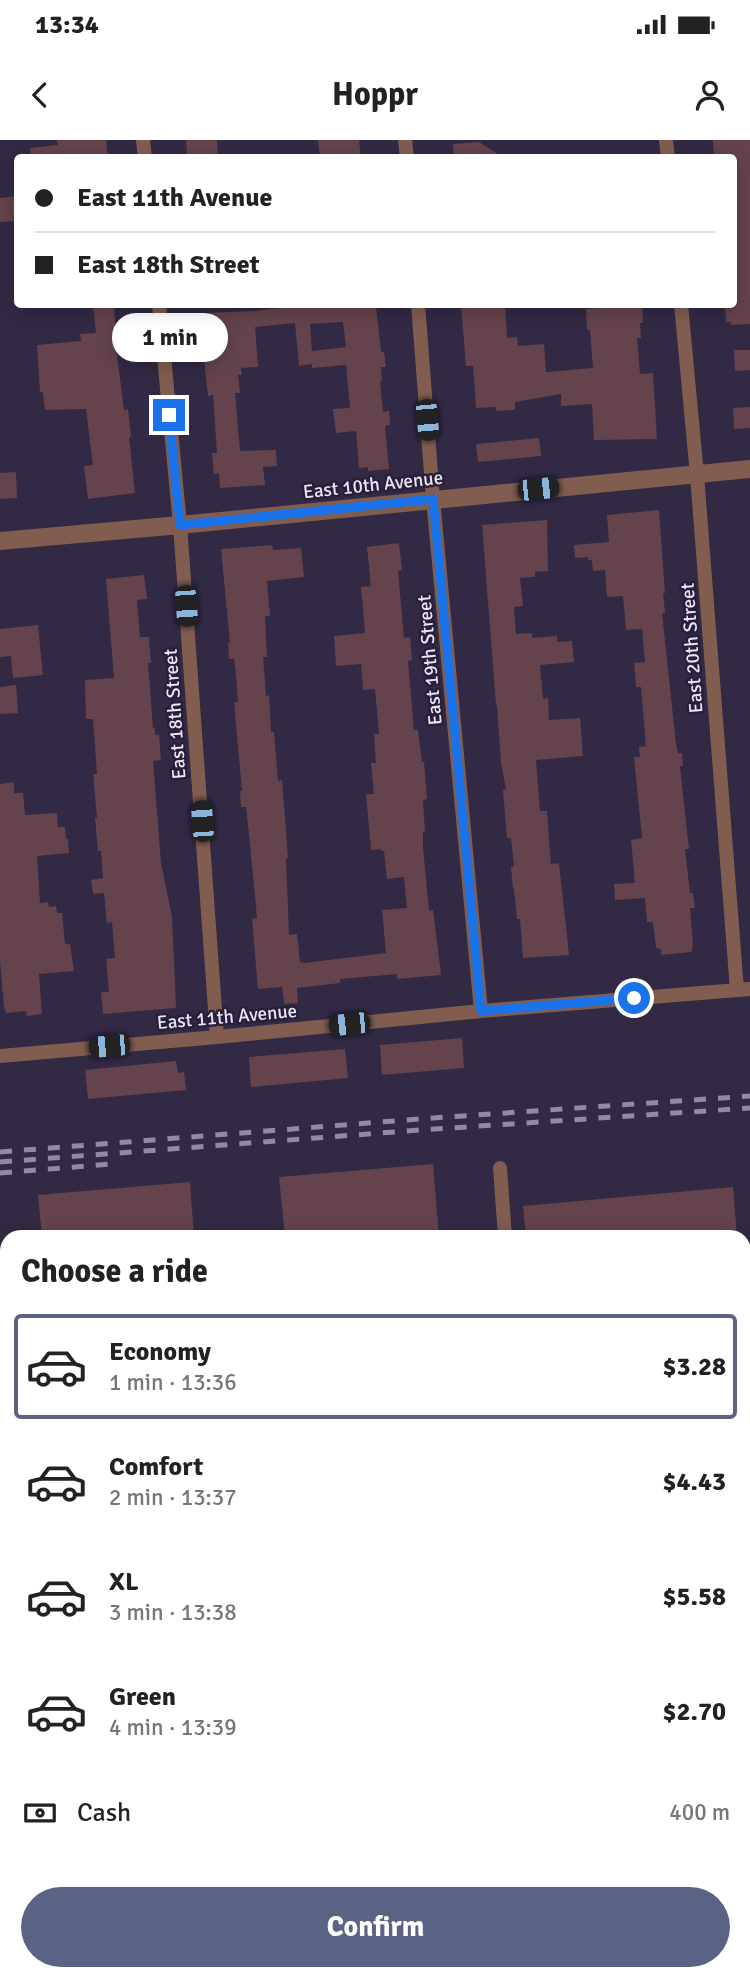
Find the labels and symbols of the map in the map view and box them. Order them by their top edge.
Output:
callout: 1 min [111,314,227,362]
car [415,398,440,442]
route end [153,399,185,431]
street label: East 10th Avenue [302,466,444,504]
car [517,476,560,502]
street label: East 20th Street [675,582,709,714]
car [175,584,198,628]
street label: East 19th Street [412,593,448,726]
street label: East 18th Street [158,648,192,780]
car [191,799,214,843]
route start [618,982,650,1014]
street label: East 11th Avenue [156,999,298,1035]
car [328,1011,371,1037]
car [88,1034,131,1058]

